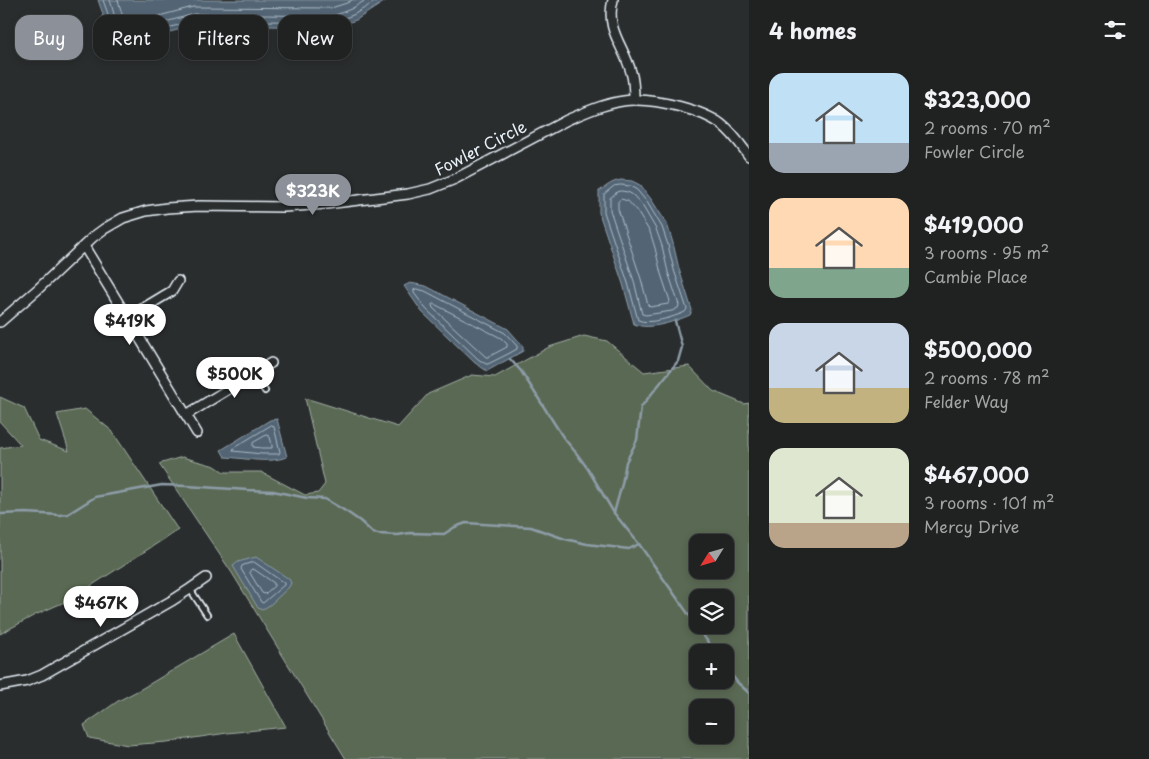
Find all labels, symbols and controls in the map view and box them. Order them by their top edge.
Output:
text: 4 homes [769,14,856,46]
chip: Buy [15,15,83,60]
chip: Rent [93,15,169,60]
chip: Filters [179,15,268,60]
chip: New [278,15,352,60]
icon: filters [1101,16,1129,44]
text: $323,000 [924,83,1031,115]
icon: home [809,93,869,153]
street label: Fowler Circle [430,113,530,181]
text: 2 rooms · 70 m² [924,115,1051,139]
text: Fowler Circle [924,139,1025,163]
pin: $323K [278,174,348,216]
text: $323K [286,178,340,202]
text: $419,000 [924,208,1024,240]
icon: home [809,218,869,278]
text: 3 rooms · 95 m² [924,240,1049,264]
text: Cambie Place [924,264,1027,288]
pin: $419K [95,304,165,346]
text: $419K [105,308,155,332]
text: $500,000 [924,333,1032,365]
icon: home [809,343,869,403]
pin: $500K [200,356,270,399]
text: $500K [207,361,263,385]
text: 2 rooms · 78 m² [924,365,1050,389]
text: Felder Way [924,389,1009,413]
text: $467,000 [924,458,1029,490]
icon: home [809,468,869,528]
text: 3 rooms · 101 m² [924,490,1055,514]
text: Mercy Drive [924,514,1019,538]
north arrow [689,534,734,579]
map controls [689,534,734,744]
pin: $467K [66,586,136,628]
button: layers [689,589,734,634]
text: $467K [74,590,128,614]
button: + [689,644,734,689]
button: − [689,699,734,744]

